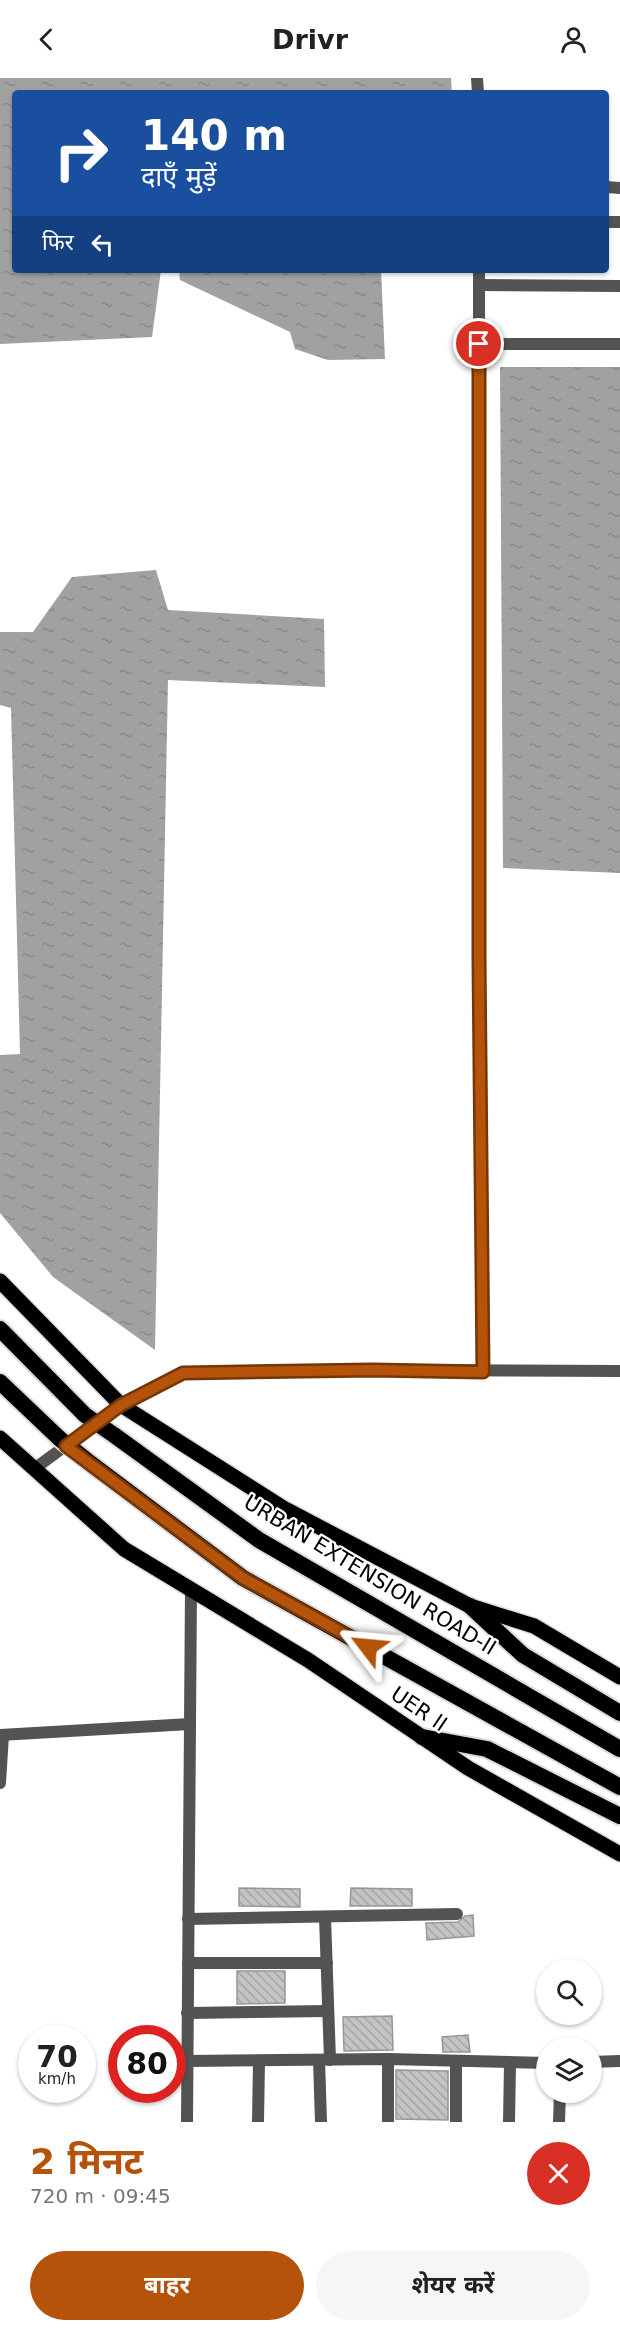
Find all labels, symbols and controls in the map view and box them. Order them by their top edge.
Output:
icon: back [30,23,63,56]
icon: person [557,23,590,56]
text: Drivr [272,24,348,55]
text: 140 m [141,111,287,160]
icon: right [42,114,120,192]
text: दाएँ मुड़ें [141,161,216,192]
icon: left [86,228,119,261]
text: फिर [42,230,74,255]
pin [453,318,504,369]
icon: arrive [462,327,495,360]
street label: URBAN EXTENSION ROAD-II [240,1490,500,1660]
position arrow [336,1615,400,1679]
street label: UER II [386,1682,452,1736]
map controls [536,1959,602,2103]
button: search [536,1959,602,2025]
speed limit sign: 80 [108,2025,186,2103]
button: layers [536,2037,602,2103]
text: 70 [36,2039,78,2074]
text: km/h [38,2070,76,2088]
text: 2 मिनट [30,2141,143,2182]
button: close [527,2142,590,2205]
text: 720 m · 09:45 [30,2184,171,2208]
button: बाहर [30,2251,304,2320]
button: शेयर करें [316,2251,590,2320]

